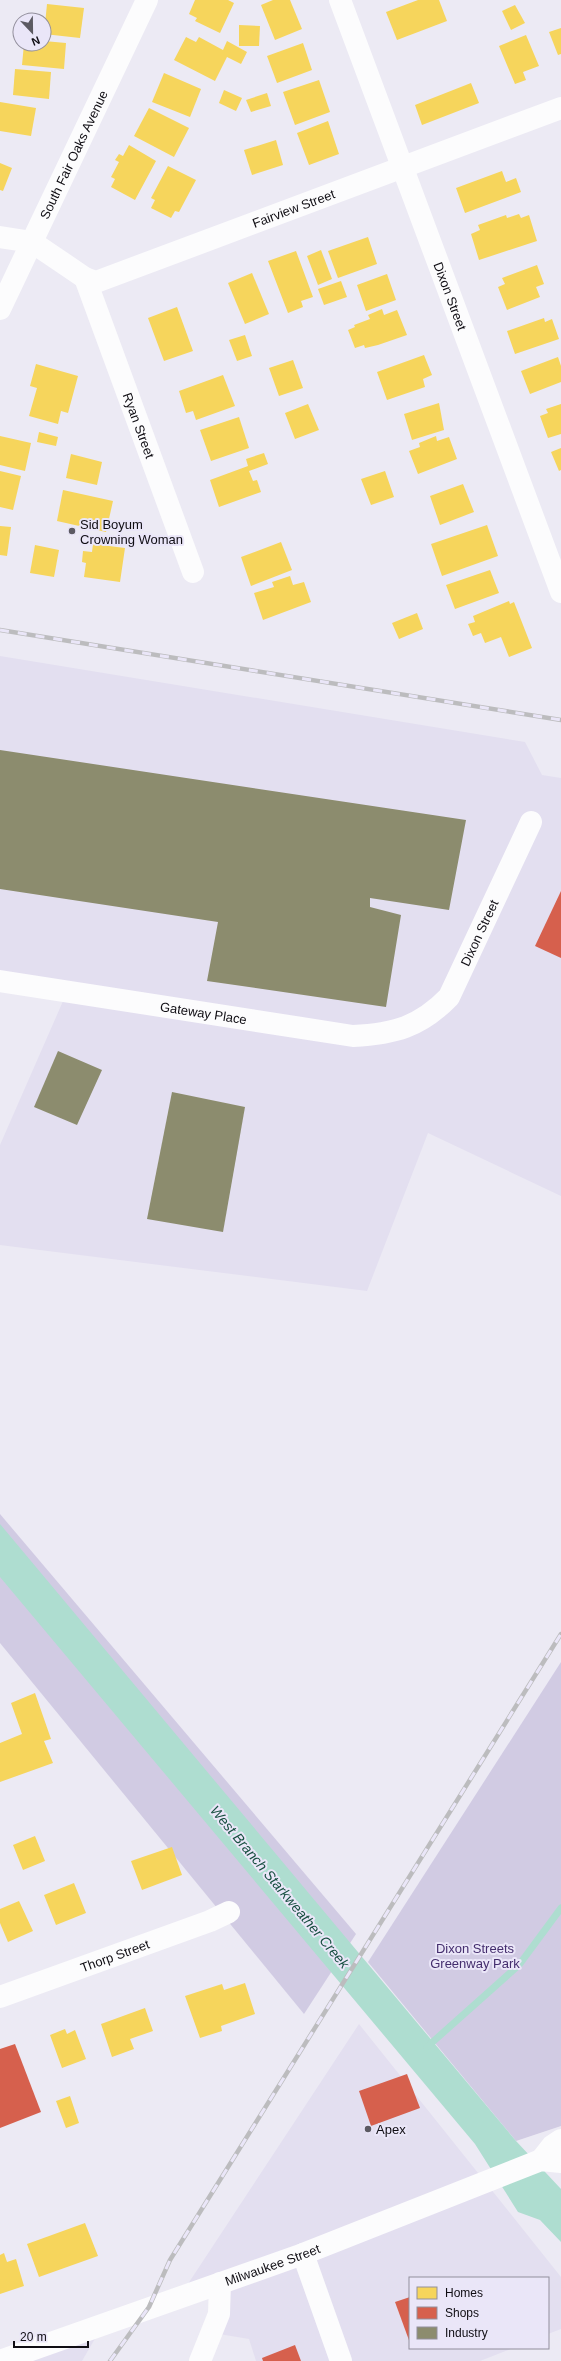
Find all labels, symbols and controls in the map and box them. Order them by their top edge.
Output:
north arrow [12,12,52,52]
text: N [30,34,42,48]
street label: South Fair Oaks Avenue [37,88,111,222]
street label: Fairview Street [250,186,337,231]
street label: Dixon Street [430,260,470,333]
street label: Ryan Street [120,391,158,461]
place label: Sid Boyum Crowning Woman [80,517,183,547]
marker: Sid Boyum Crowning Woman [67,526,77,536]
street label: Dixon Street [458,897,502,969]
street label: Gateway Place [159,999,248,1027]
water label: West Branch Starkweather Creek [207,1802,353,1972]
street label: Thorp Street [78,1936,152,1975]
park label: Dixon Streets Greenway Park [430,1941,520,1971]
place label: Apex [376,2122,406,2137]
marker: Apex [363,2124,373,2134]
street label: Milwaukee Street [223,2241,323,2289]
legend [409,2277,549,2349]
text: Homes [445,2286,483,2300]
text: Shops [445,2306,479,2320]
scale bar [14,2323,88,2349]
text: Industry [445,2326,488,2340]
text: 20 m [20,2330,47,2344]

